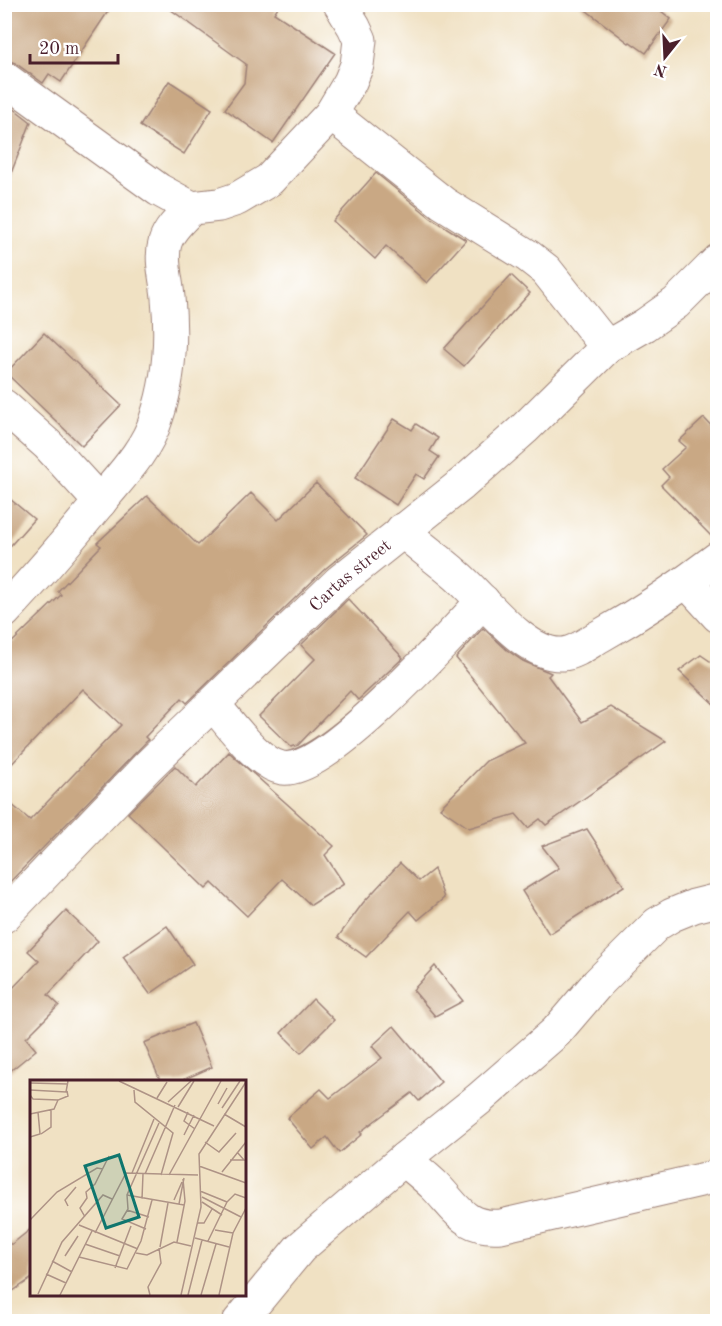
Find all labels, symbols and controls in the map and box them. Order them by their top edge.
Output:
scale bar [30,27,118,65]
north arrow [635,27,695,87]
text: 20 m [39,40,79,58]
text: N [652,60,669,79]
street label: Cartas street [306,536,395,615]
inset map [30,1080,246,1296]

